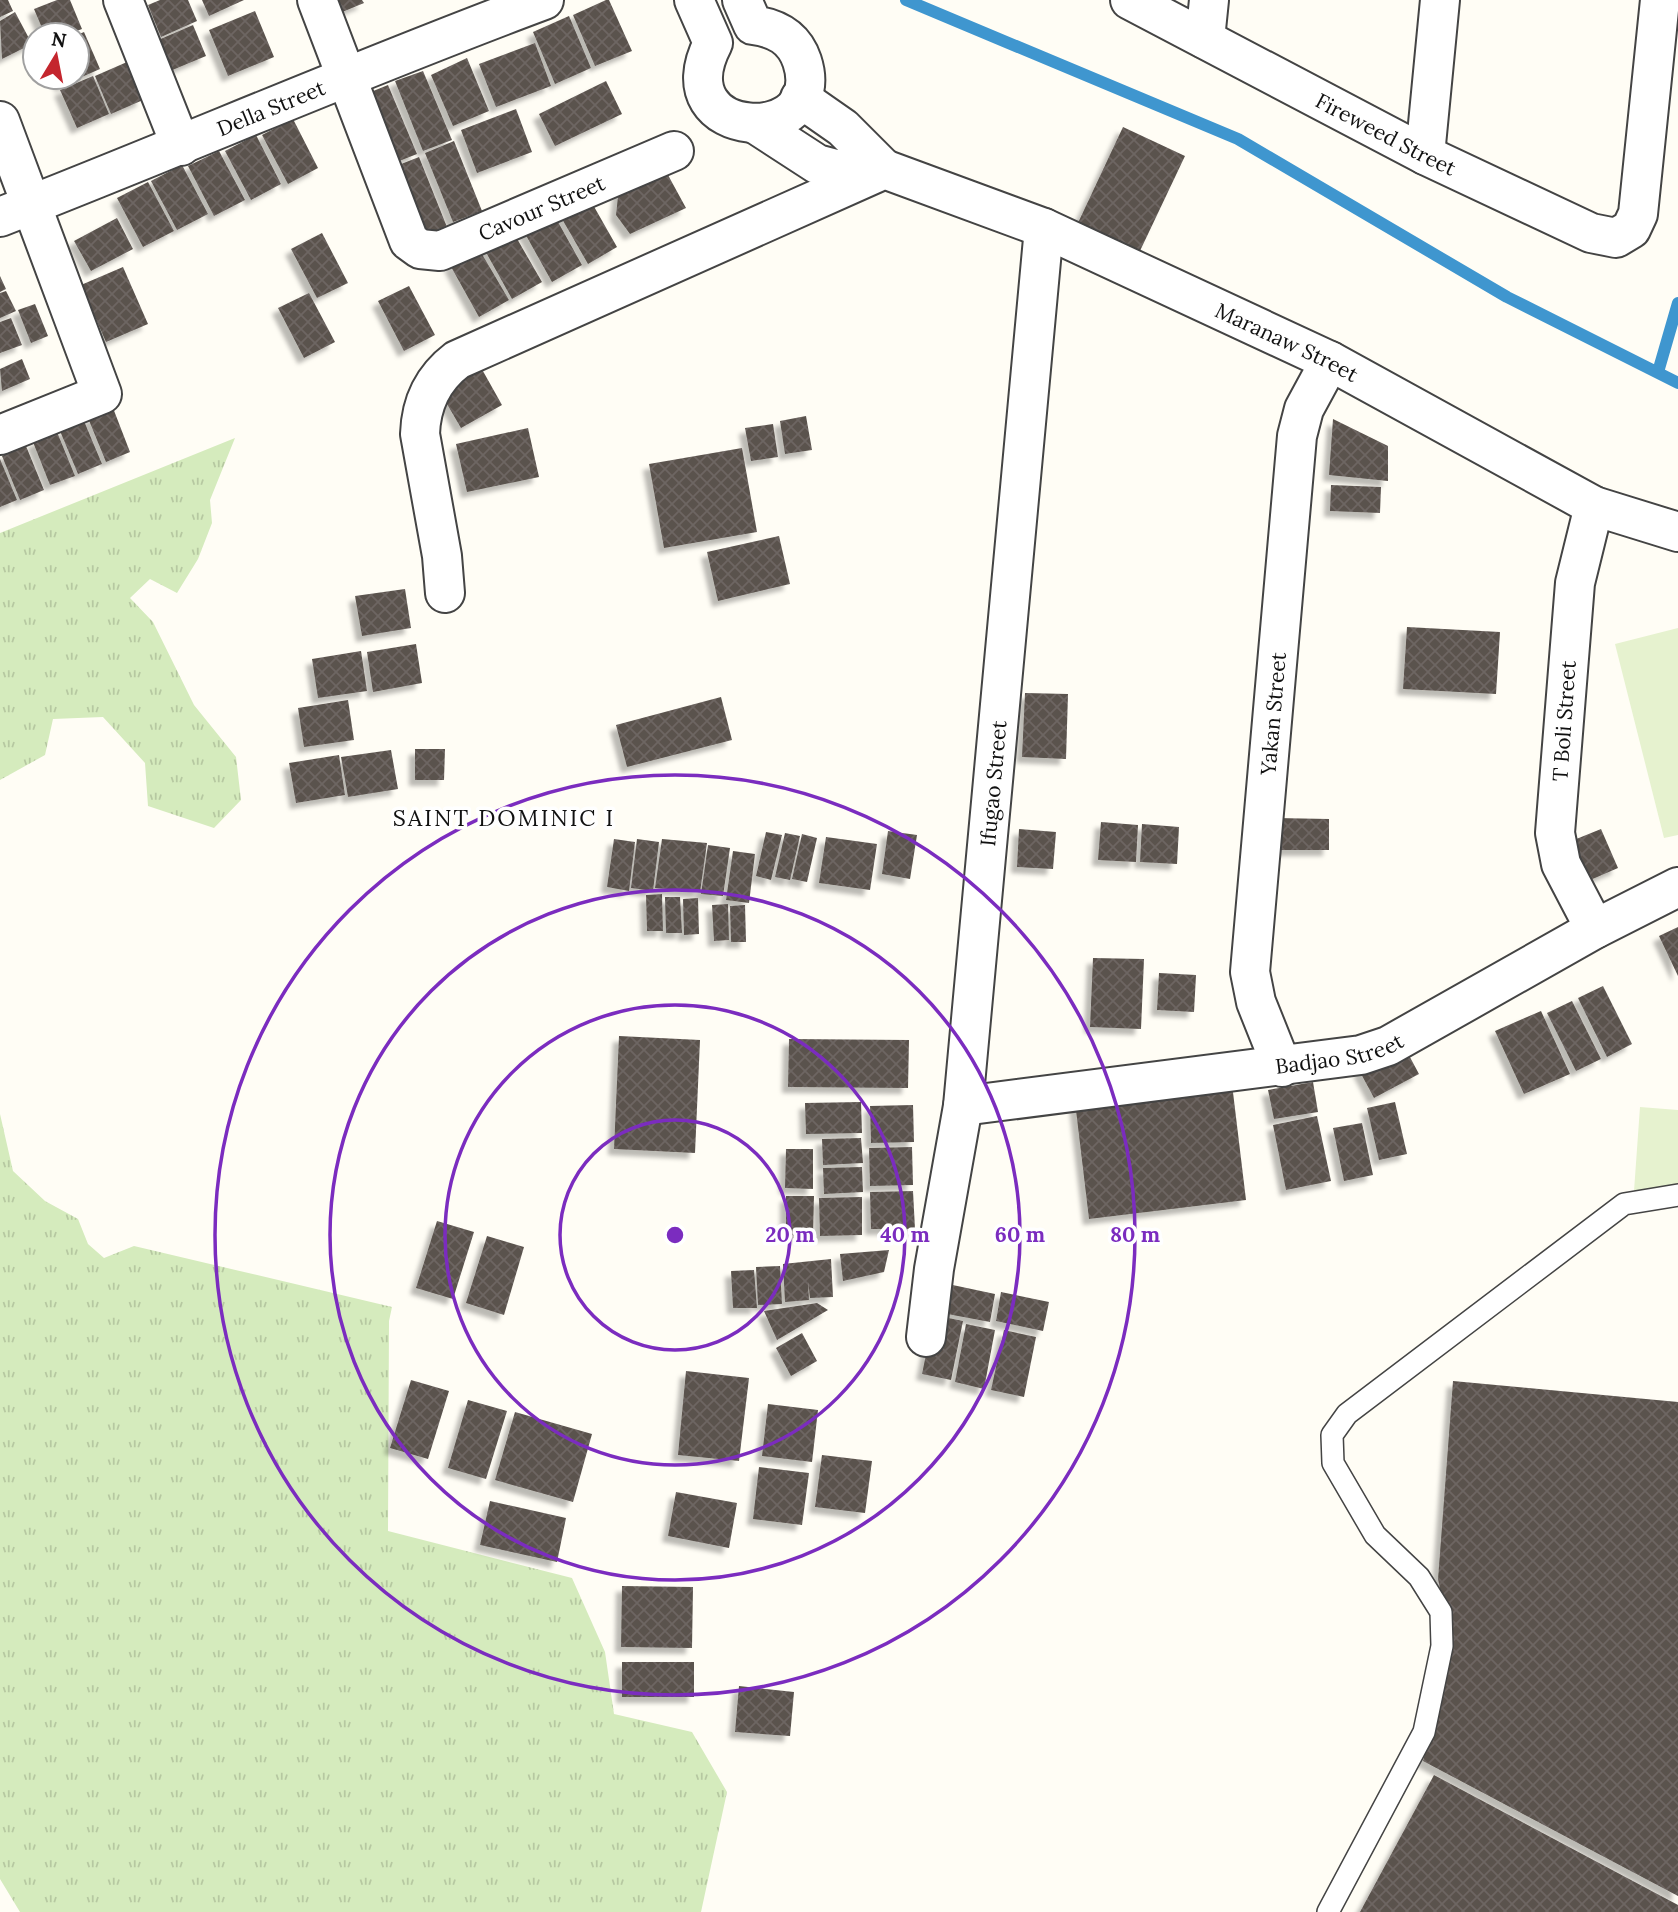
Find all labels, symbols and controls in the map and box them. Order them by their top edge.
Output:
north arrow [21,21,91,91]
text: N [50,26,69,52]
street label: Della Street [213,73,330,142]
street label: Fireweed Street [1311,87,1461,182]
street label: Cavour Street [474,168,610,247]
street label: Maranaw Street [1211,296,1364,388]
street label: Yakan Street [1254,650,1292,777]
street label: T Boli Street [1546,659,1582,782]
street label: Ifugao Street [974,718,1012,848]
district label: SAINT DOMINIC I [393,803,615,832]
street label: Badjao Street [1274,1026,1409,1079]
text: 20 m [765,1221,815,1248]
text: 40 m [880,1221,930,1248]
text: 60 m [995,1221,1045,1248]
text: 80 m [1110,1221,1160,1248]
centre of rings [663,1223,687,1247]

